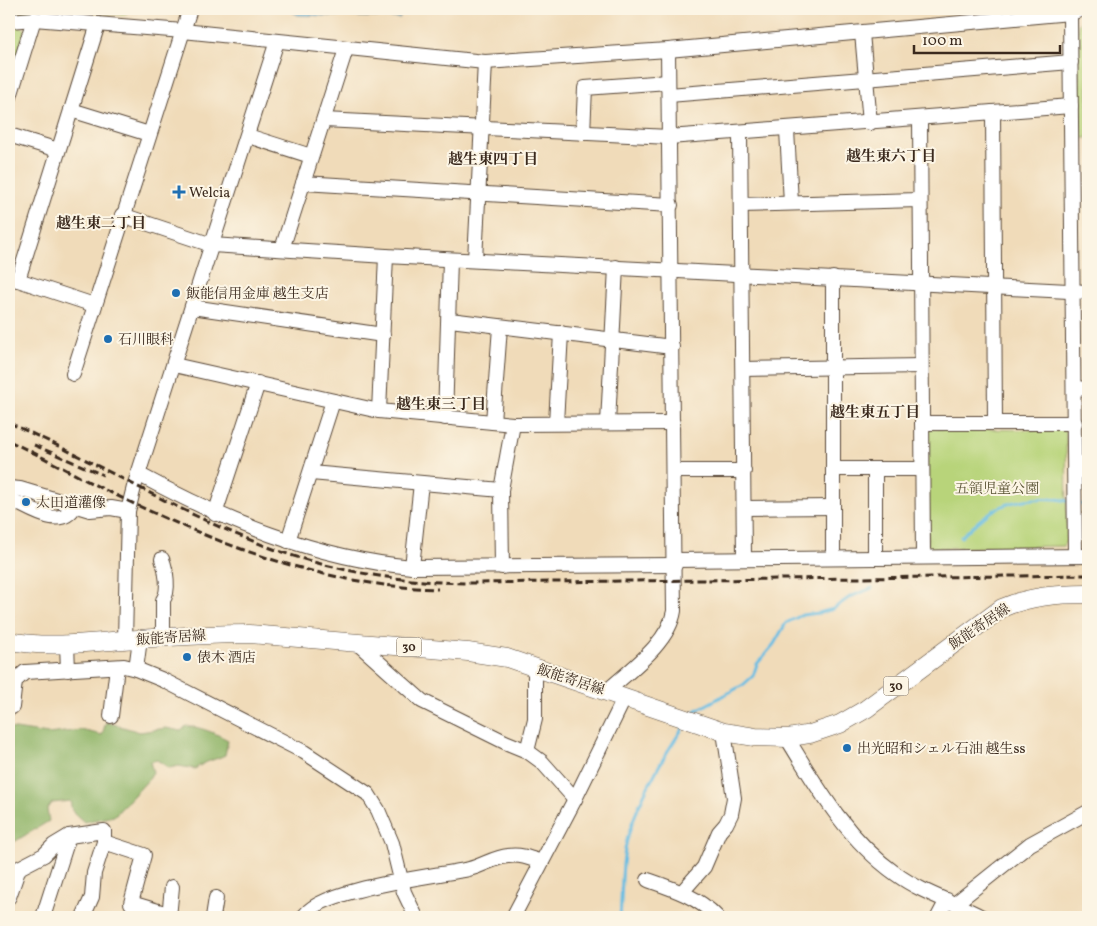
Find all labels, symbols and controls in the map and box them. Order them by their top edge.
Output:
scale bar [914,22,1061,54]
text: 100 m [922,31,962,52]
district label: 越生東六丁目 [846,147,936,168]
district label: 越生東四丁目 [448,150,538,171]
place label: Welcia [189,184,230,203]
marker: Welcia [173,186,185,198]
district label: 越生東二丁目 [56,214,146,235]
place label: 飯能信用金庫 越生支店 [186,285,329,304]
marker: 飯能信用金庫 越生支店 [170,287,182,299]
place label: 石川眼科 [118,331,174,350]
marker: 石川眼科 [102,333,114,345]
district label: 越生東三丁目 [396,395,486,416]
district label: 越生東五丁目 [830,403,920,424]
park label: 五領児童公園 [955,480,1039,499]
place label: 太田道灌像 [36,494,106,513]
marker: 太田道灌像 [20,496,32,508]
street label: 飯能寄居線 [946,600,1014,655]
street label: 飯能寄居線 [136,627,207,650]
road number: 30 [396,638,422,656]
place label: 俵木 酒店 [197,649,256,668]
marker: 俵木 酒店 [181,651,193,663]
street label: 飯能寄居線 [534,661,607,700]
road number: 30 [884,676,908,696]
place label: 出光昭和シェル石油 越生ss [857,740,1026,759]
marker: 出光昭和シェル石油 越生ss [841,742,853,754]

